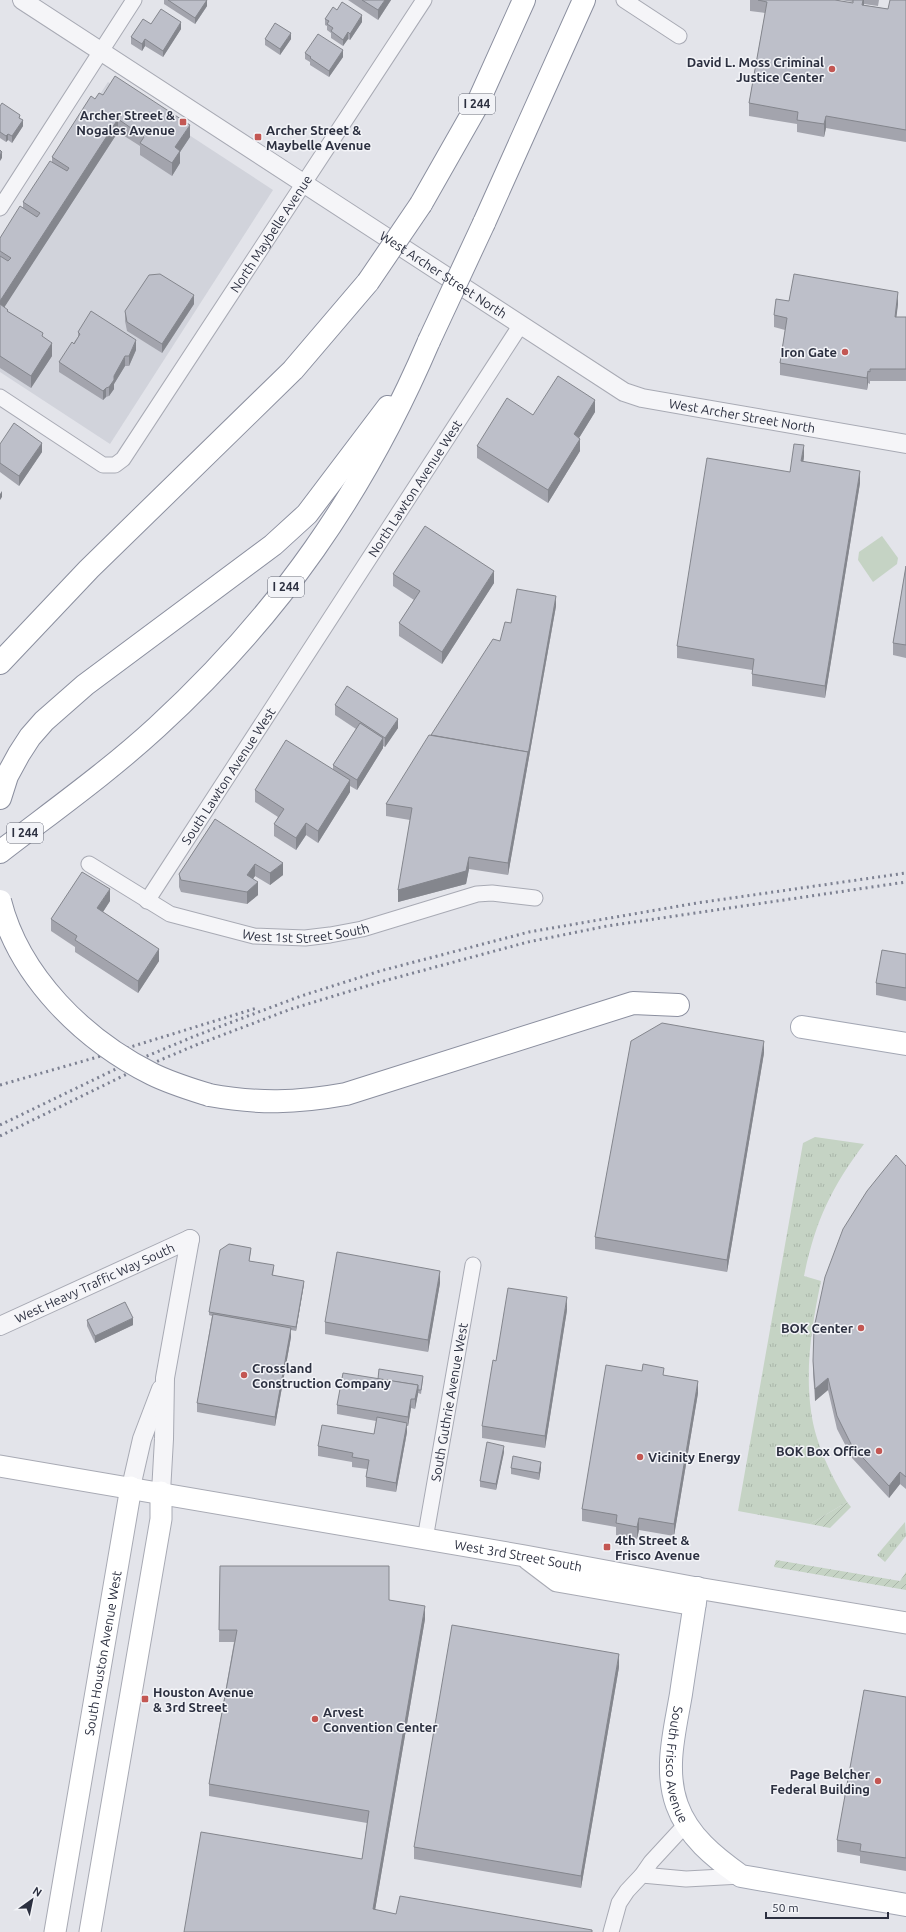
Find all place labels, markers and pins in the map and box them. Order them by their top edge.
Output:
place label: David L. Moss Criminal Justice Center [687,55,825,84]
marker: David L. Moss Criminal Justice Center [827,64,837,74]
place label: Archer Street & Nogales Avenue [76,108,175,137]
marker: Archer Street & Nogales Avenue [178,117,188,127]
place label: Archer Street & Maybelle Avenue [266,123,371,152]
marker: Archer Street & Maybelle Avenue [253,132,263,142]
place label: Iron Gate [780,345,837,359]
marker: Iron Gate [840,347,850,357]
place label: BOK Center [781,1321,854,1335]
marker: BOK Center [856,1323,866,1333]
place label: Crossland Construction Company [252,1361,391,1390]
marker: Crossland Construction Company [239,1370,249,1380]
place label: BOK Box Office [776,1444,871,1458]
marker: BOK Box Office [874,1446,884,1456]
place label: Vicinity Energy [648,1450,741,1464]
marker: Vicinity Energy [635,1452,645,1462]
place label: 4th Street & Frisco Avenue [615,1533,700,1562]
marker: 4th Street & Frisco Avenue [602,1542,612,1552]
place label: Houston Avenue & 3rd Street [153,1685,254,1714]
marker: Houston Avenue & 3rd Street [140,1694,150,1704]
place label: Arvest Convention Center [323,1705,438,1734]
marker: Arvest Convention Center [310,1714,320,1724]
place label: Page Belcher Federal Building [770,1767,871,1796]
marker: Page Belcher Federal Building [873,1776,883,1786]

